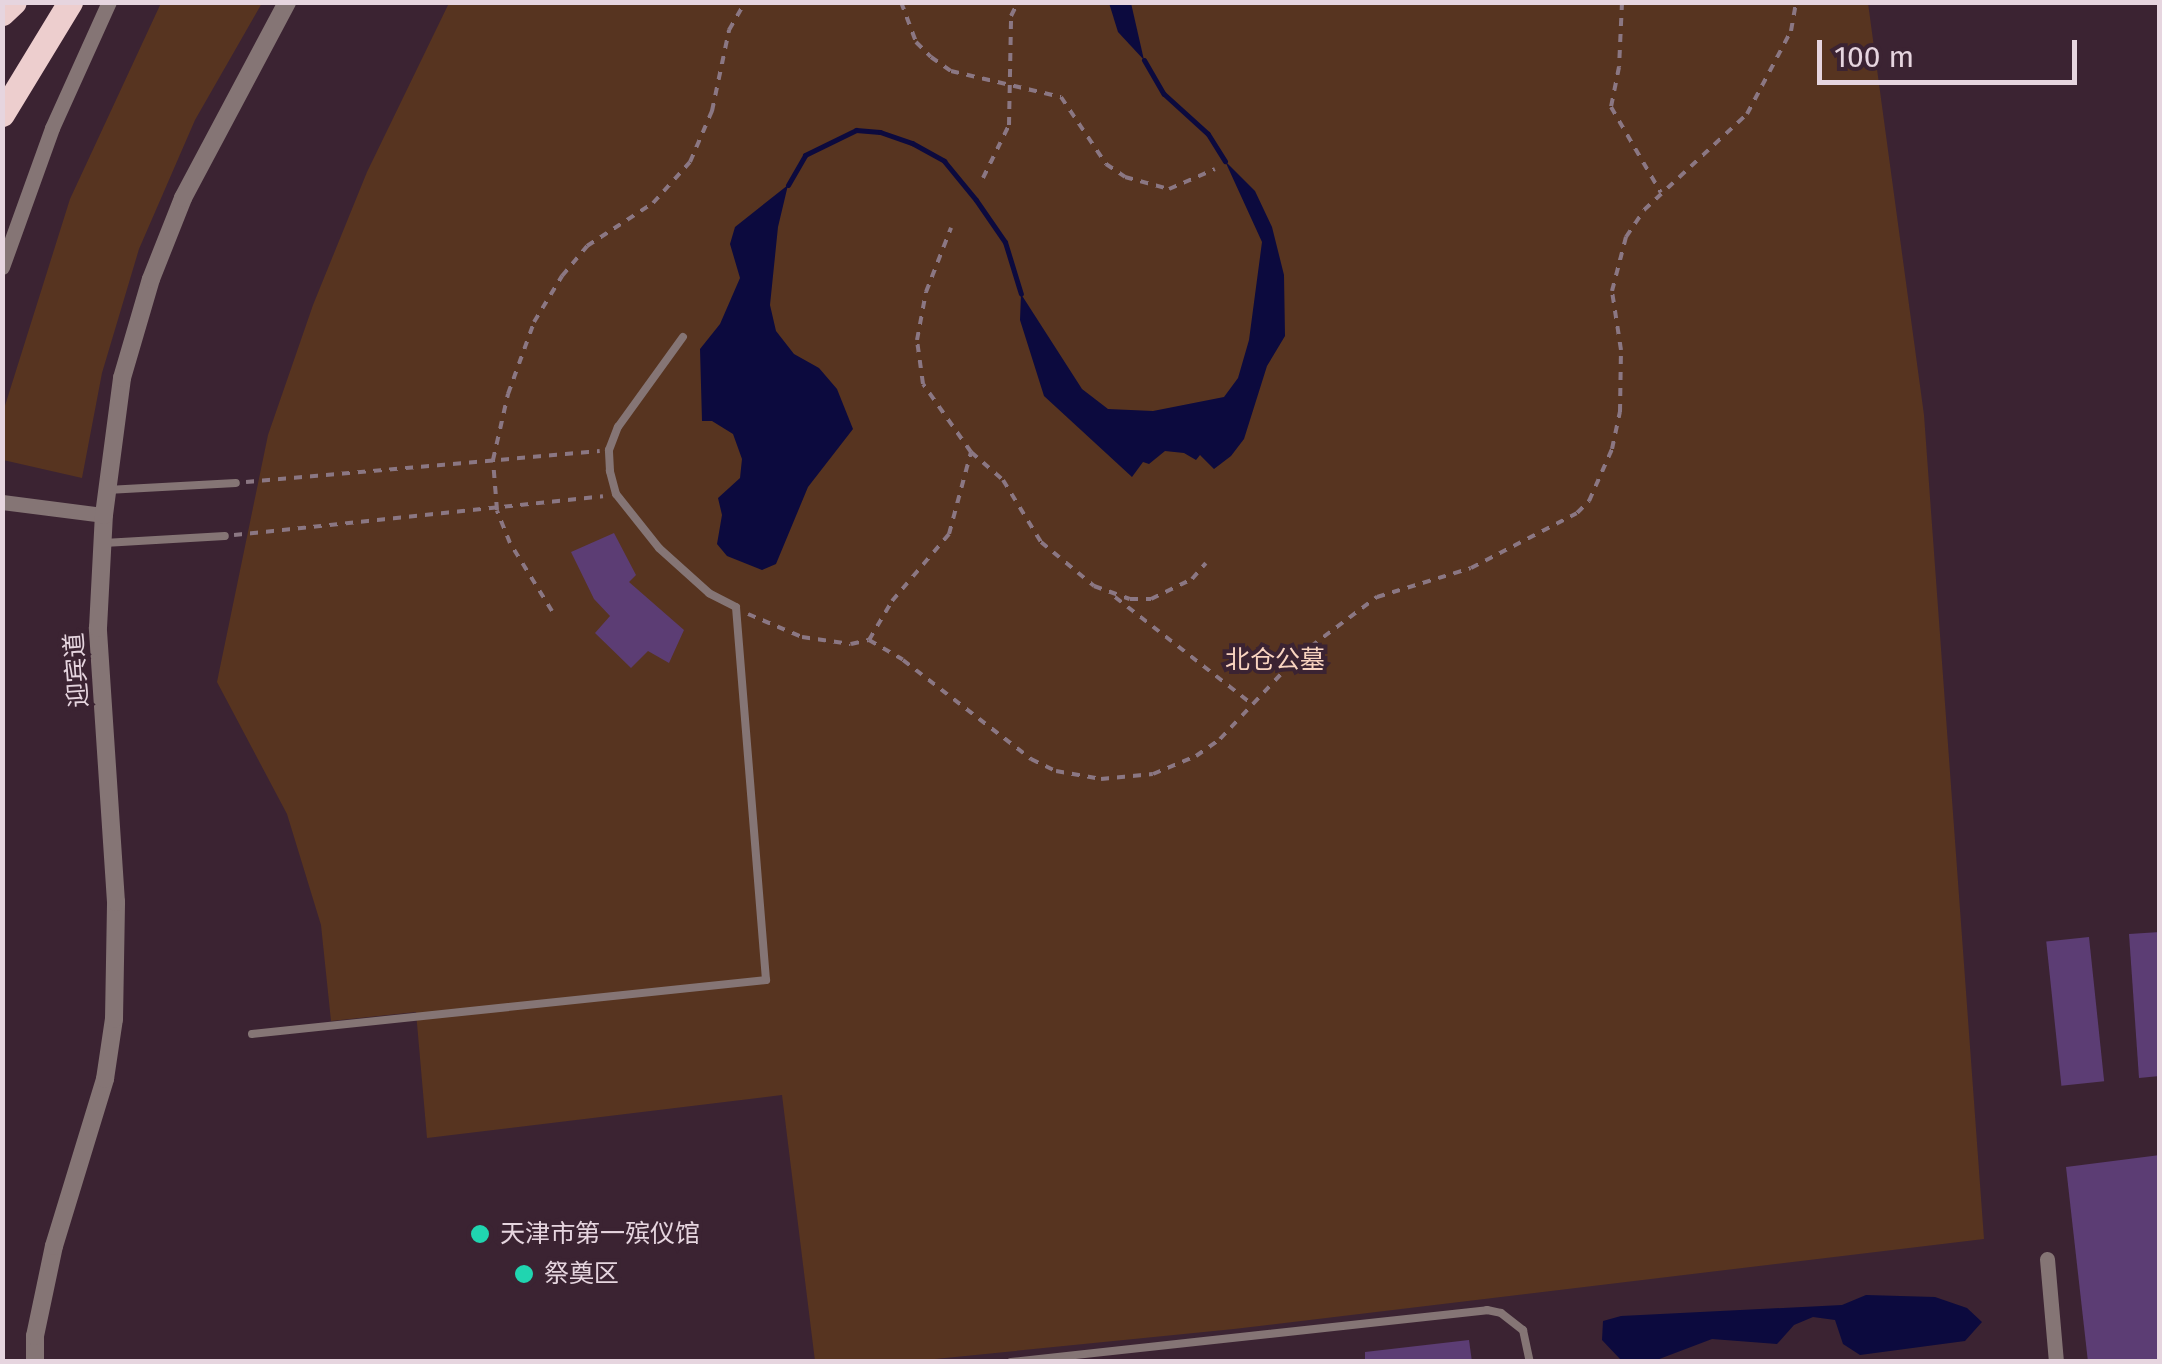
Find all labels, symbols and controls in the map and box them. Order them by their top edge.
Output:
scale bar [1822,20,2082,82]
text: 100 m [1834,39,1914,75]
street label: 迎宾道 [59,632,95,708]
park label: 北仓公墓 [1225,645,1325,675]
place label: 天津市第一殡仪馆 [500,1219,700,1249]
marker: 天津市第一殡仪馆 [469,1223,491,1245]
place label: 祭奠区 [544,1259,619,1289]
marker: 祭奠区 [513,1263,535,1285]

